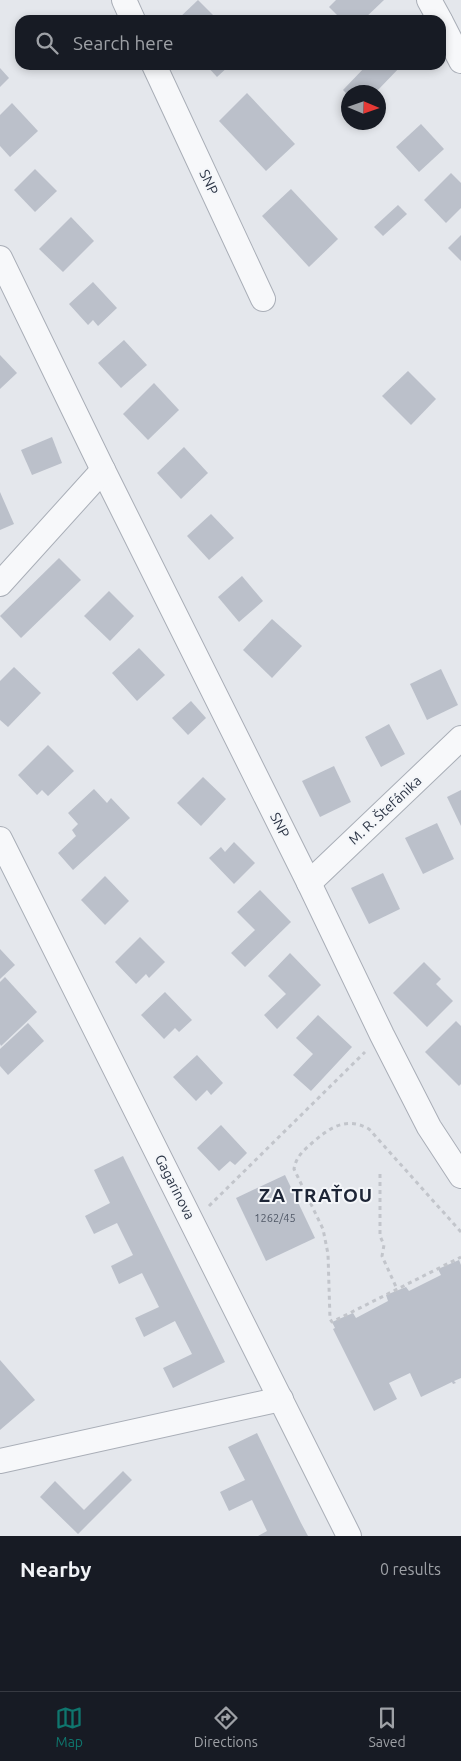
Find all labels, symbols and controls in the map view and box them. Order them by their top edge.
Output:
search box [15,15,446,70]
icon: search [33,29,61,57]
text: Search here [73,32,173,54]
north arrow [341,85,386,130]
street label: SNP [196,167,222,197]
street label: M. R. Štefánika [345,772,425,848]
street label: SNP [267,810,293,840]
street label: Gagarinova [152,1152,198,1222]
district label: ZA TRAŤOU [259,1184,373,1206]
house number: 1262/45 [254,1212,296,1224]
text: Nearby [20,1557,91,1581]
text: 0 results [380,1560,441,1578]
tab: Map [55,1704,83,1750]
tab: Directions [194,1704,258,1750]
tab: Saved [368,1704,406,1750]

